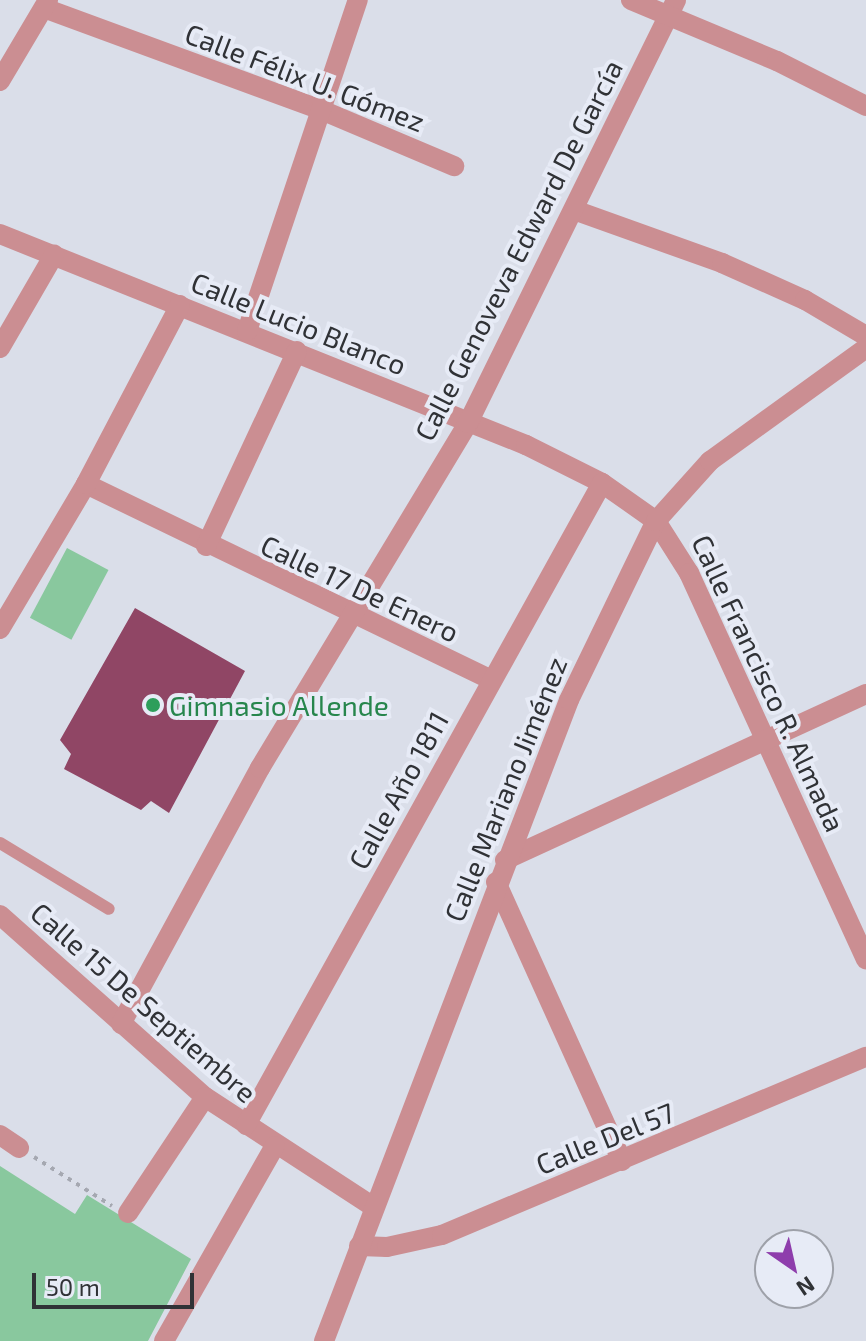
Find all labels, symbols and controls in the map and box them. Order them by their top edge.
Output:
street label: Calle Félix U. Gómez [181,16,429,138]
street label: Calle Genoveva Edward De García [407,54,629,446]
street label: Calle Lucio Blanco [187,265,411,381]
street label: Calle 17 De Enero [256,527,464,649]
street label: Calle Francisco R. Almada [685,529,853,837]
street label: Calle Mariano Jiménez [436,652,574,926]
place label: Gimnasio Allende [169,688,389,722]
marker: Gimnasio Allende [144,696,162,714]
street label: Calle Año 1811 [341,705,455,875]
street label: Calle 15 De Septiembre [24,895,264,1109]
street label: Calle Del 57 [531,1095,679,1181]
north arrow [754,1229,834,1309]
scale bar [36,1257,198,1307]
text: 50 m [46,1272,100,1301]
text: N [792,1272,820,1302]

